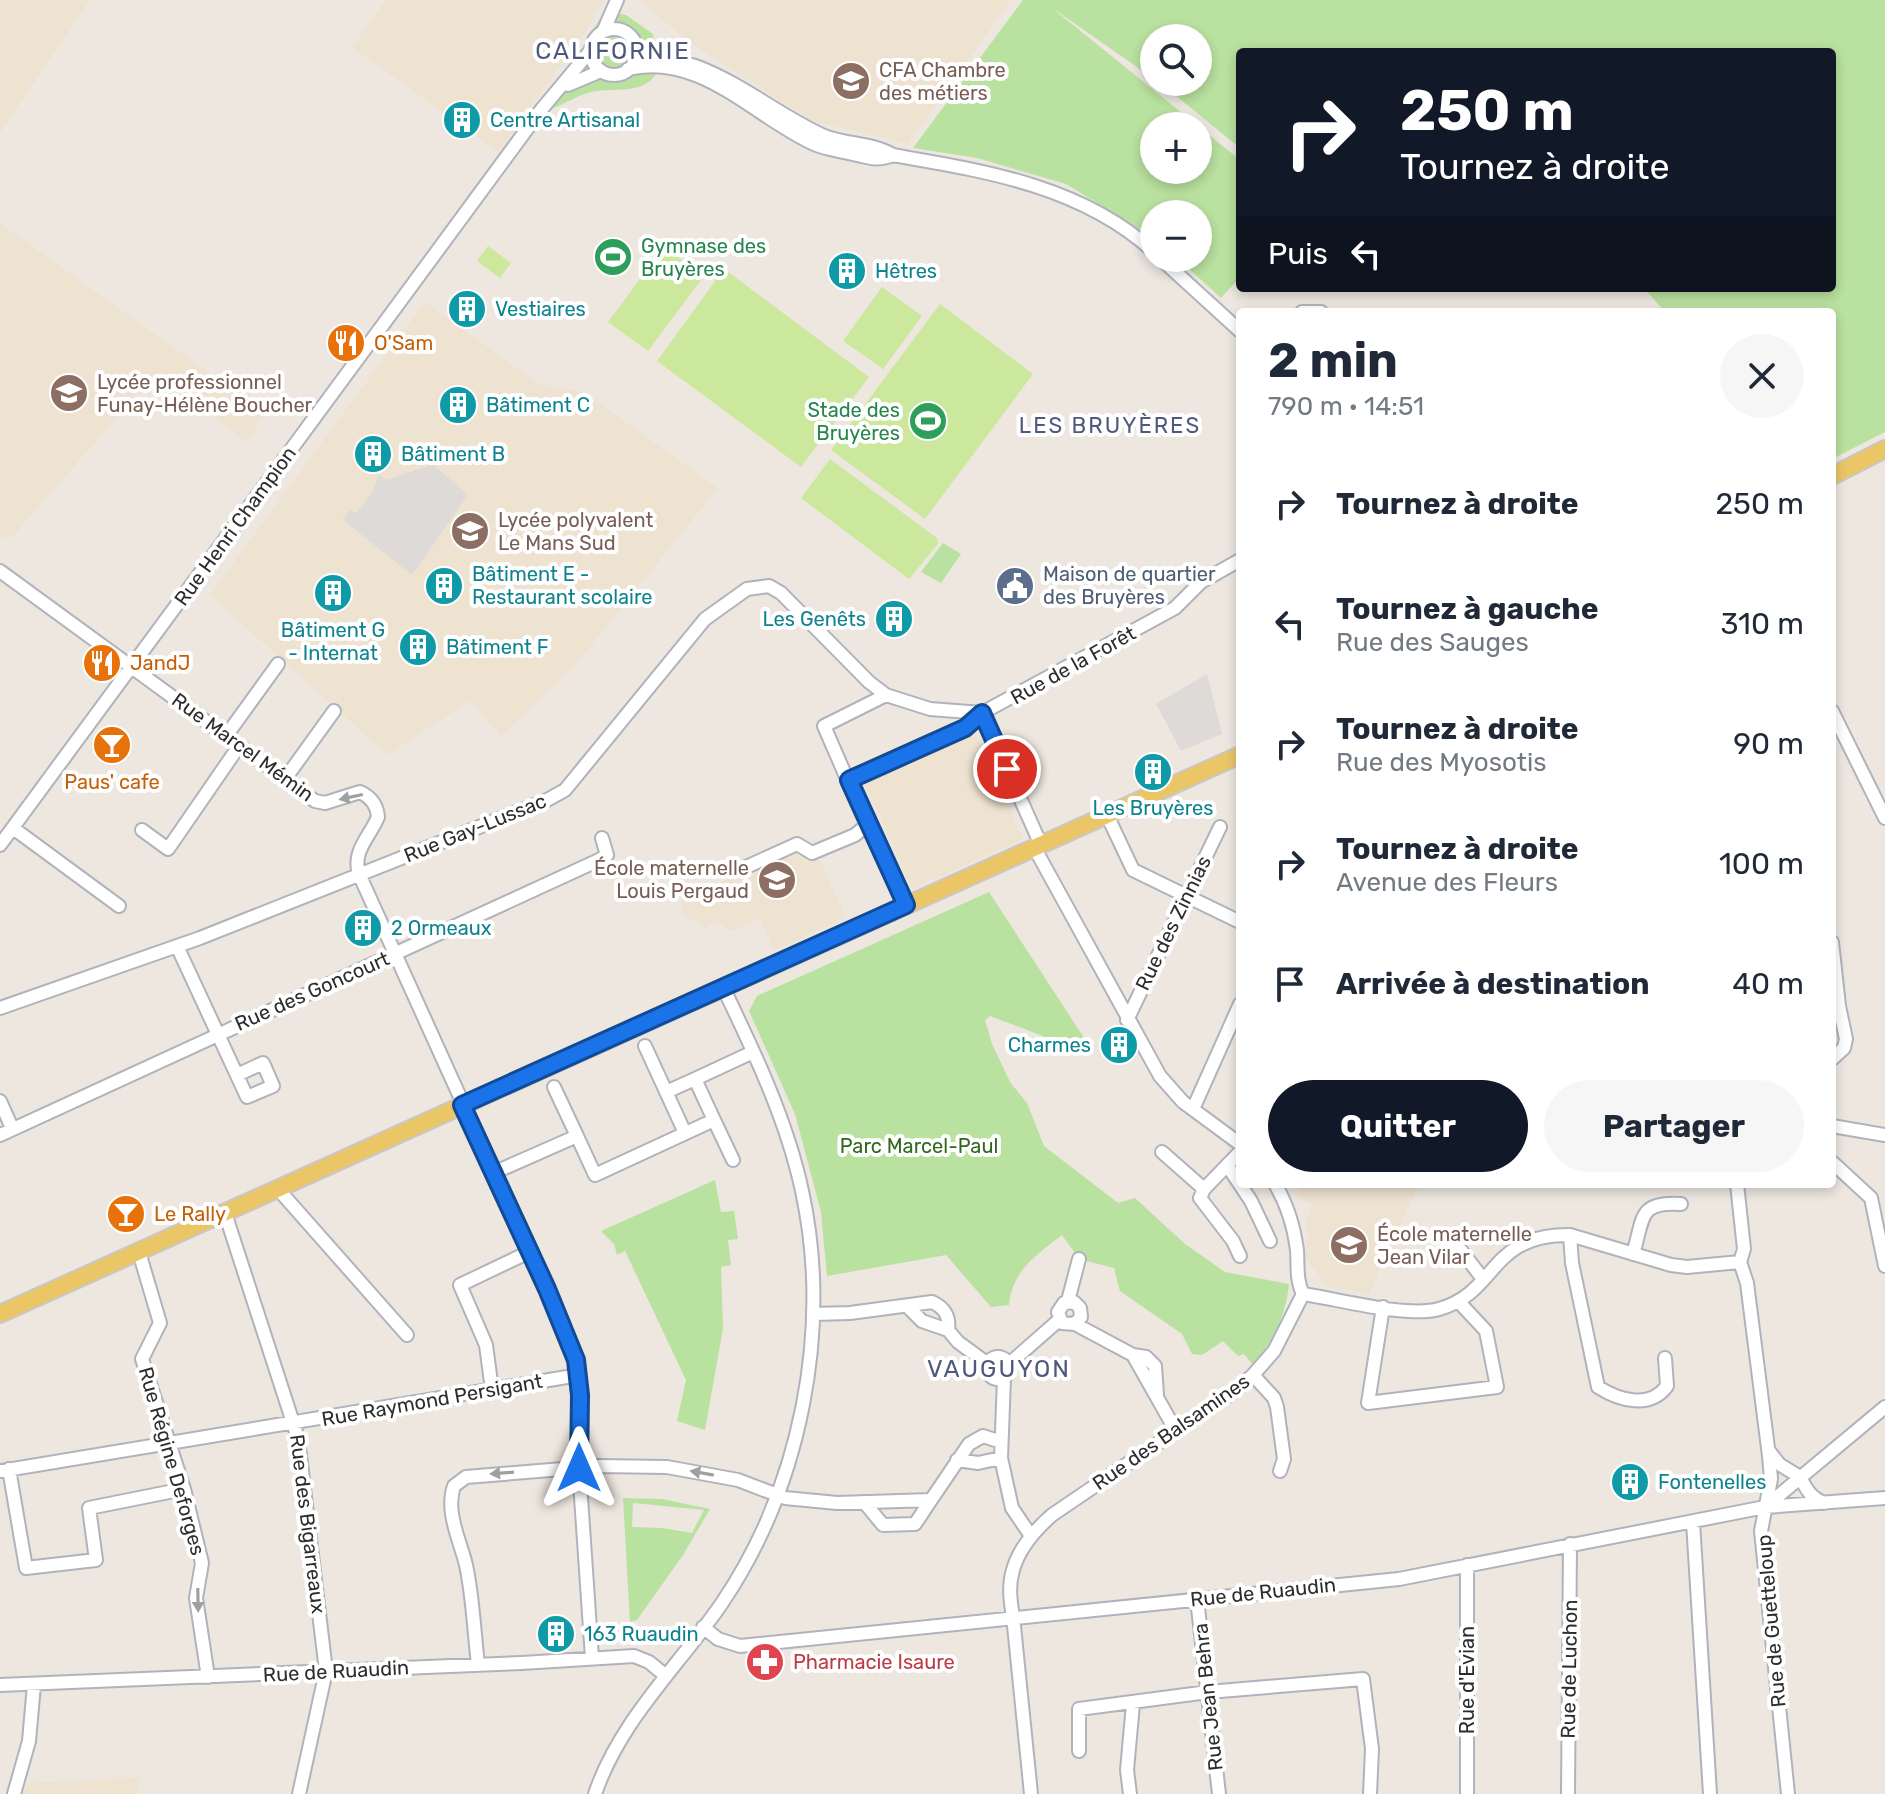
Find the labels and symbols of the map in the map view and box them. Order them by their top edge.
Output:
district label: CALIFORNIE [535,37,691,65]
place label: CFA Chambre des métiers [879,58,1006,105]
school or university icon: CFA Chambre des métiers [830,60,872,102]
building icon: Centre Artisanal [441,99,483,141]
place label: Centre Artisanal [490,108,640,132]
place label: Gymnase des Bruyères [641,234,766,281]
sports icon: Gymnase des Bruyères [592,236,634,278]
building icon: Hêtres [826,250,868,292]
place label: Hêtres [875,259,937,283]
building icon: Vestiaires [446,288,488,330]
place label: Vestiaires [495,297,586,321]
restaurant icon: O'Sam [325,322,367,364]
place label: O'Sam [374,331,433,355]
place label: Lycée professionnel Funay-Hélène Boucher [97,370,313,417]
school or university icon: Lycée professionnel Funay-Hélène Boucher [48,372,90,414]
building icon: Bâtiment C [437,384,479,426]
place label: Bâtiment C [486,393,590,417]
place label: Stade des Bruyères [807,398,900,445]
sports icon: Stade des Bruyères [907,400,949,442]
district label: LES BRUYÈRES [1019,412,1201,439]
building icon: Bâtiment B [352,433,394,475]
street label: Rue Henri Champion [169,442,301,610]
place label: Bâtiment B [401,442,505,466]
place label: Lycée polyvalent Le Mans Sud [498,508,653,555]
school or university icon: Lycée polyvalent Le Mans Sud [449,510,491,552]
place label: Bâtiment E - Restaurant scolaire [472,562,653,609]
place label: Maison de quartier des Bruyères [1043,562,1216,609]
building icon: Bâtiment E - Restaurant scolaire [423,565,465,607]
public building icon: Maison de quartier des Bruyères [994,565,1036,607]
building icon: Bâtiment G - Internat [312,572,354,614]
building icon: Les Genêts [873,598,915,640]
place label: Les Genêts [763,607,866,631]
place label: Bâtiment G - Internat [281,618,385,665]
street label: Rue de la Forêt [1006,621,1140,709]
building icon: Bâtiment F [397,626,439,668]
place label: Bâtiment F [446,635,548,659]
restaurant icon: JandJ [81,642,123,684]
place label: JandJ [130,651,190,675]
street label: Rue Marcel Mémin [167,688,319,806]
bar icon: Paus' cafe [91,724,133,766]
pin [973,735,1041,803]
building icon: Les Bruyères [1132,751,1174,793]
place label: Paus' cafe [64,770,160,794]
street label: Rue Gay-Lussac [400,789,550,867]
one-way arrow [338,791,363,804]
place label: Les Bruyères [1092,796,1214,820]
street label: Rue des Zinnias [1130,852,1216,994]
place label: École maternelle Louis Pergaud [594,856,749,903]
school or university icon: École maternelle Louis Pergaud [756,859,798,901]
building icon: 2 Ormeaux [342,907,384,949]
place label: 2 Ormeaux [391,916,492,940]
street label: Rue des Goncourt [231,946,393,1036]
building icon: Charmes [1098,1024,1140,1066]
place label: Charmes [1008,1033,1091,1057]
park label: Parc Marcel-Paul [840,1134,998,1158]
bar icon: Le Rally [105,1193,147,1235]
place label: Le Rally [154,1202,226,1226]
place label: École maternelle Jean Vilar [1377,1222,1532,1269]
school or university icon: École maternelle Jean Vilar [1328,1224,1370,1266]
district label: VAUGUYON [927,1355,1071,1383]
street label: Rue Régine Deforges [134,1364,210,1558]
street label: Rue Raymond Persigant [320,1369,544,1431]
street label: Rue des Balsamines [1088,1369,1254,1495]
position arrow [537,1426,621,1510]
street label: Rue des Bigarreaux [285,1433,331,1615]
building icon: Fontenelles [1609,1461,1651,1503]
one-way arrow [690,1466,715,1478]
one-way arrow [489,1467,514,1480]
place label: Fontenelles [1658,1470,1766,1494]
street label: Rue de Guetteloup [1751,1534,1791,1708]
street label: Rue de Ruaudin [1189,1572,1337,1612]
one-way arrow [192,1588,205,1613]
street label: Rue de Luchon [1556,1599,1582,1739]
building icon: 163 Ruaudin [535,1613,577,1655]
place label: 163 Ruaudin [584,1622,699,1646]
street label: Rue Jean Behra [1188,1622,1228,1772]
street label: Rue d'Evian [1455,1626,1479,1734]
pharmacy icon: Pharmacie Isaure [744,1641,786,1683]
place label: Pharmacie Isaure [793,1650,955,1674]
street label: Rue de Ruaudin [262,1655,410,1687]

